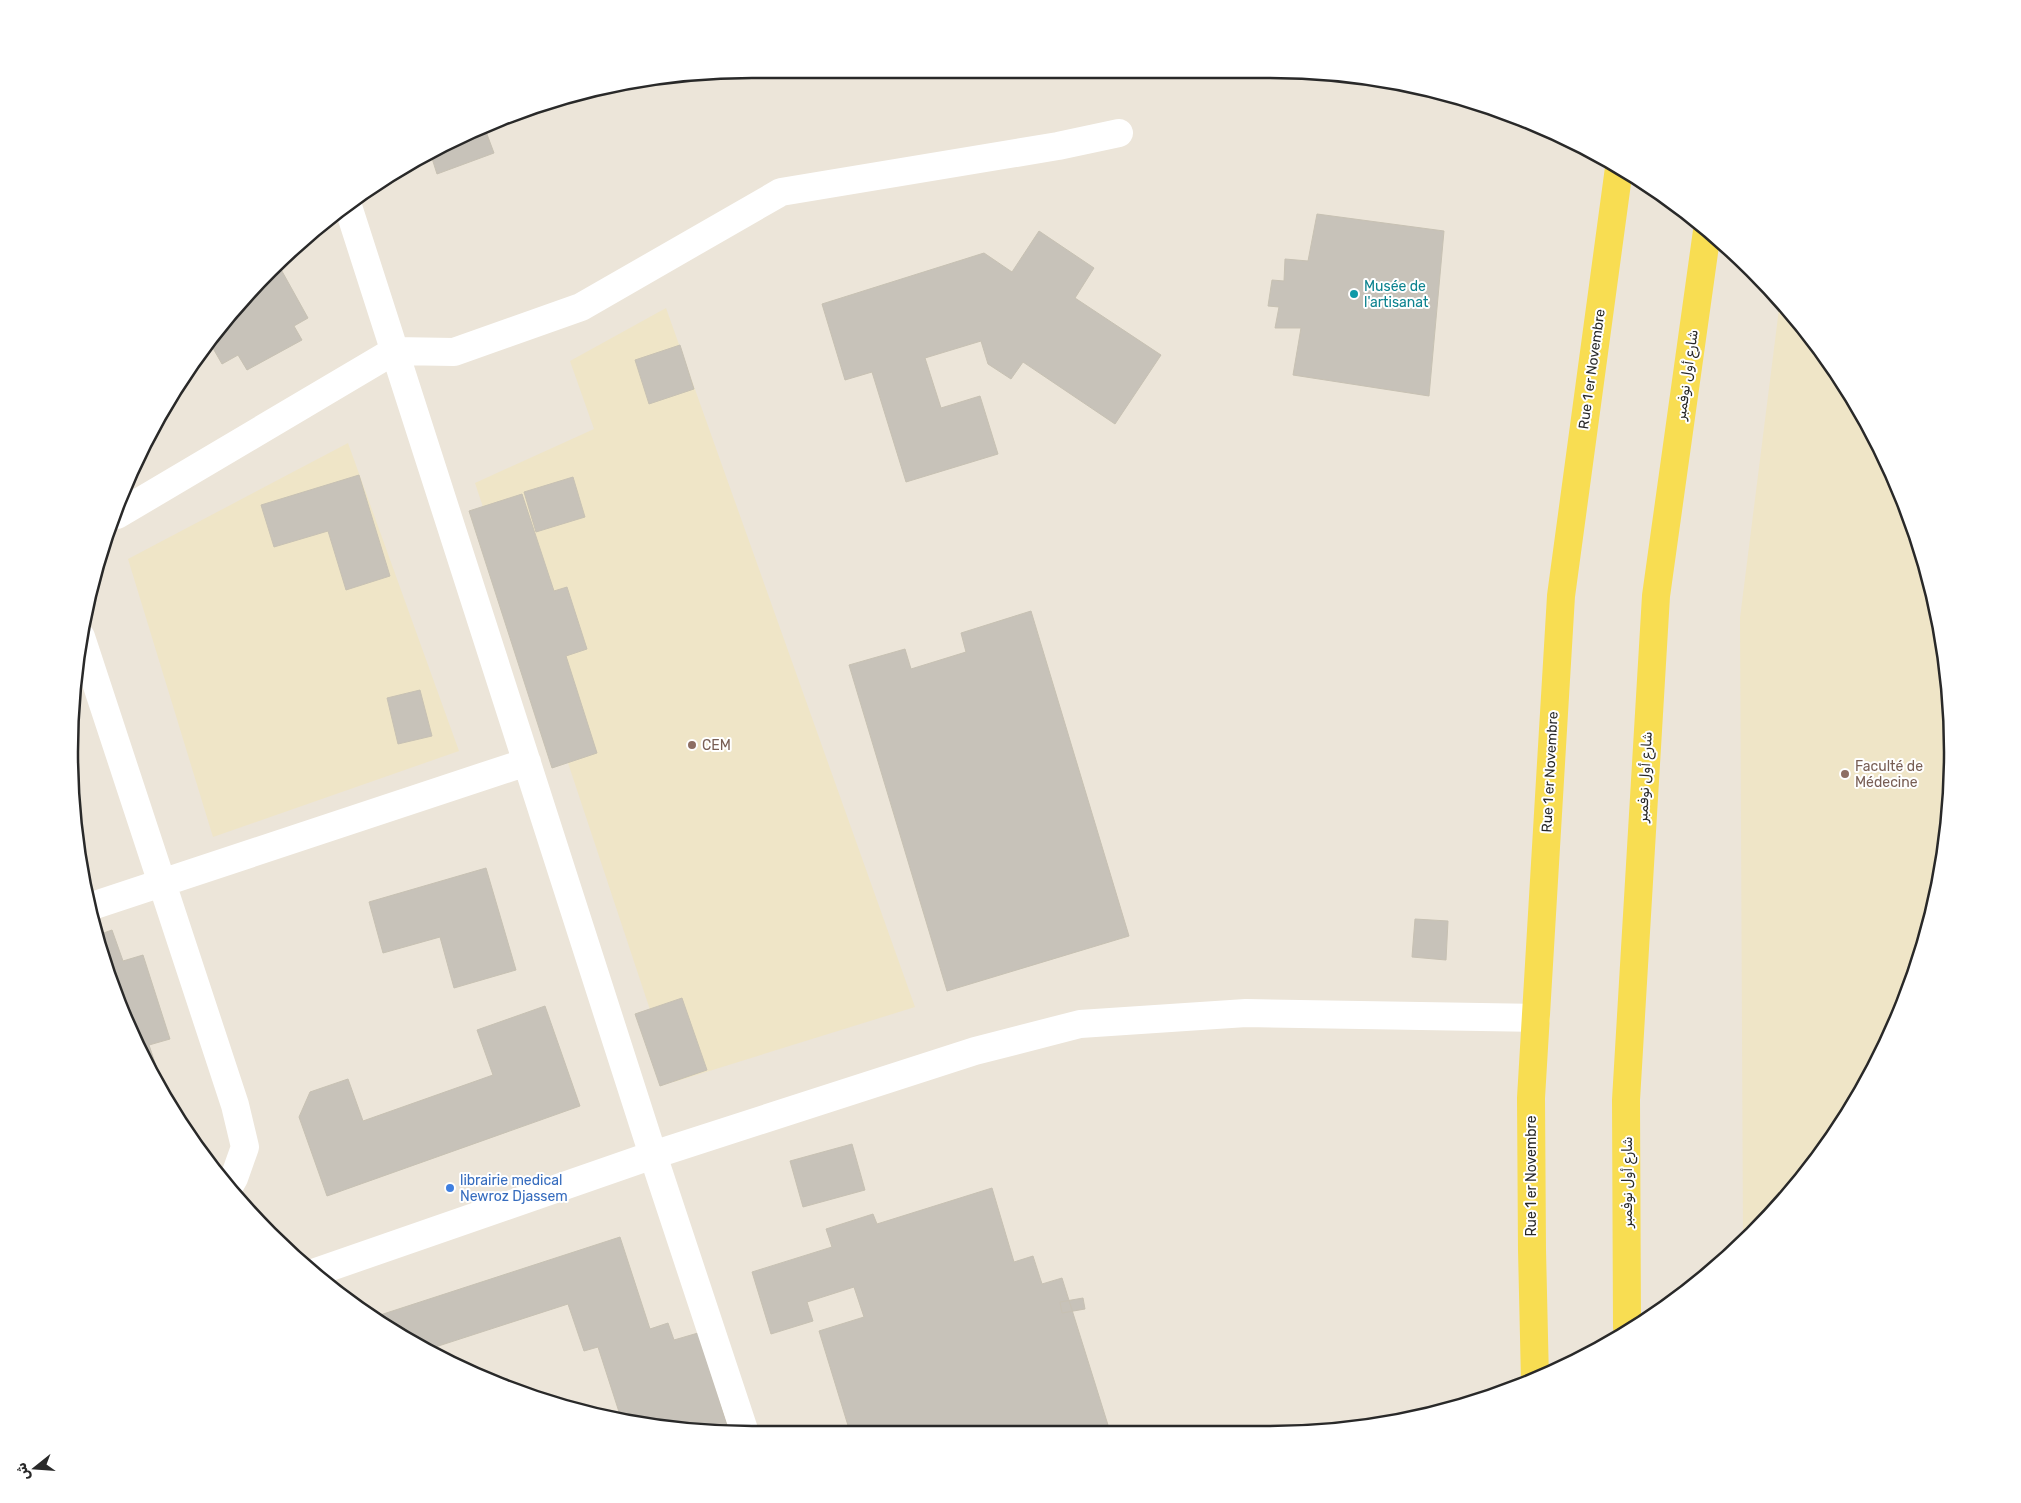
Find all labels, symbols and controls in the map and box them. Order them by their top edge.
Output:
place label: Musée de l'artisanat [1364,278,1429,311]
marker: Musée de l'artisanat [1348,288,1360,300]
street label: Rue 1 er Novembre [1575,308,1609,430]
street label: شارع أول نوفمبر [1672,329,1704,423]
street label: Rue 1 er Novembre [1538,711,1562,833]
street label: شارع أول نوفمبر [1634,731,1658,824]
place label: CEM [702,737,731,754]
marker: CEM [686,739,698,751]
place label: Faculté de Médecine [1855,758,1923,791]
marker: Faculté de Médecine [1839,768,1851,780]
street label: Rue 1 er Novembre [1523,1115,1540,1237]
street label: شارع أول نوفمبر [1619,1136,1638,1229]
place label: librairie medical Newroz Djassem [460,1172,568,1205]
marker: librairie medical Newroz Djassem [444,1182,456,1194]
north arrow [10,1443,60,1493]
text: ش [12,1460,34,1483]

